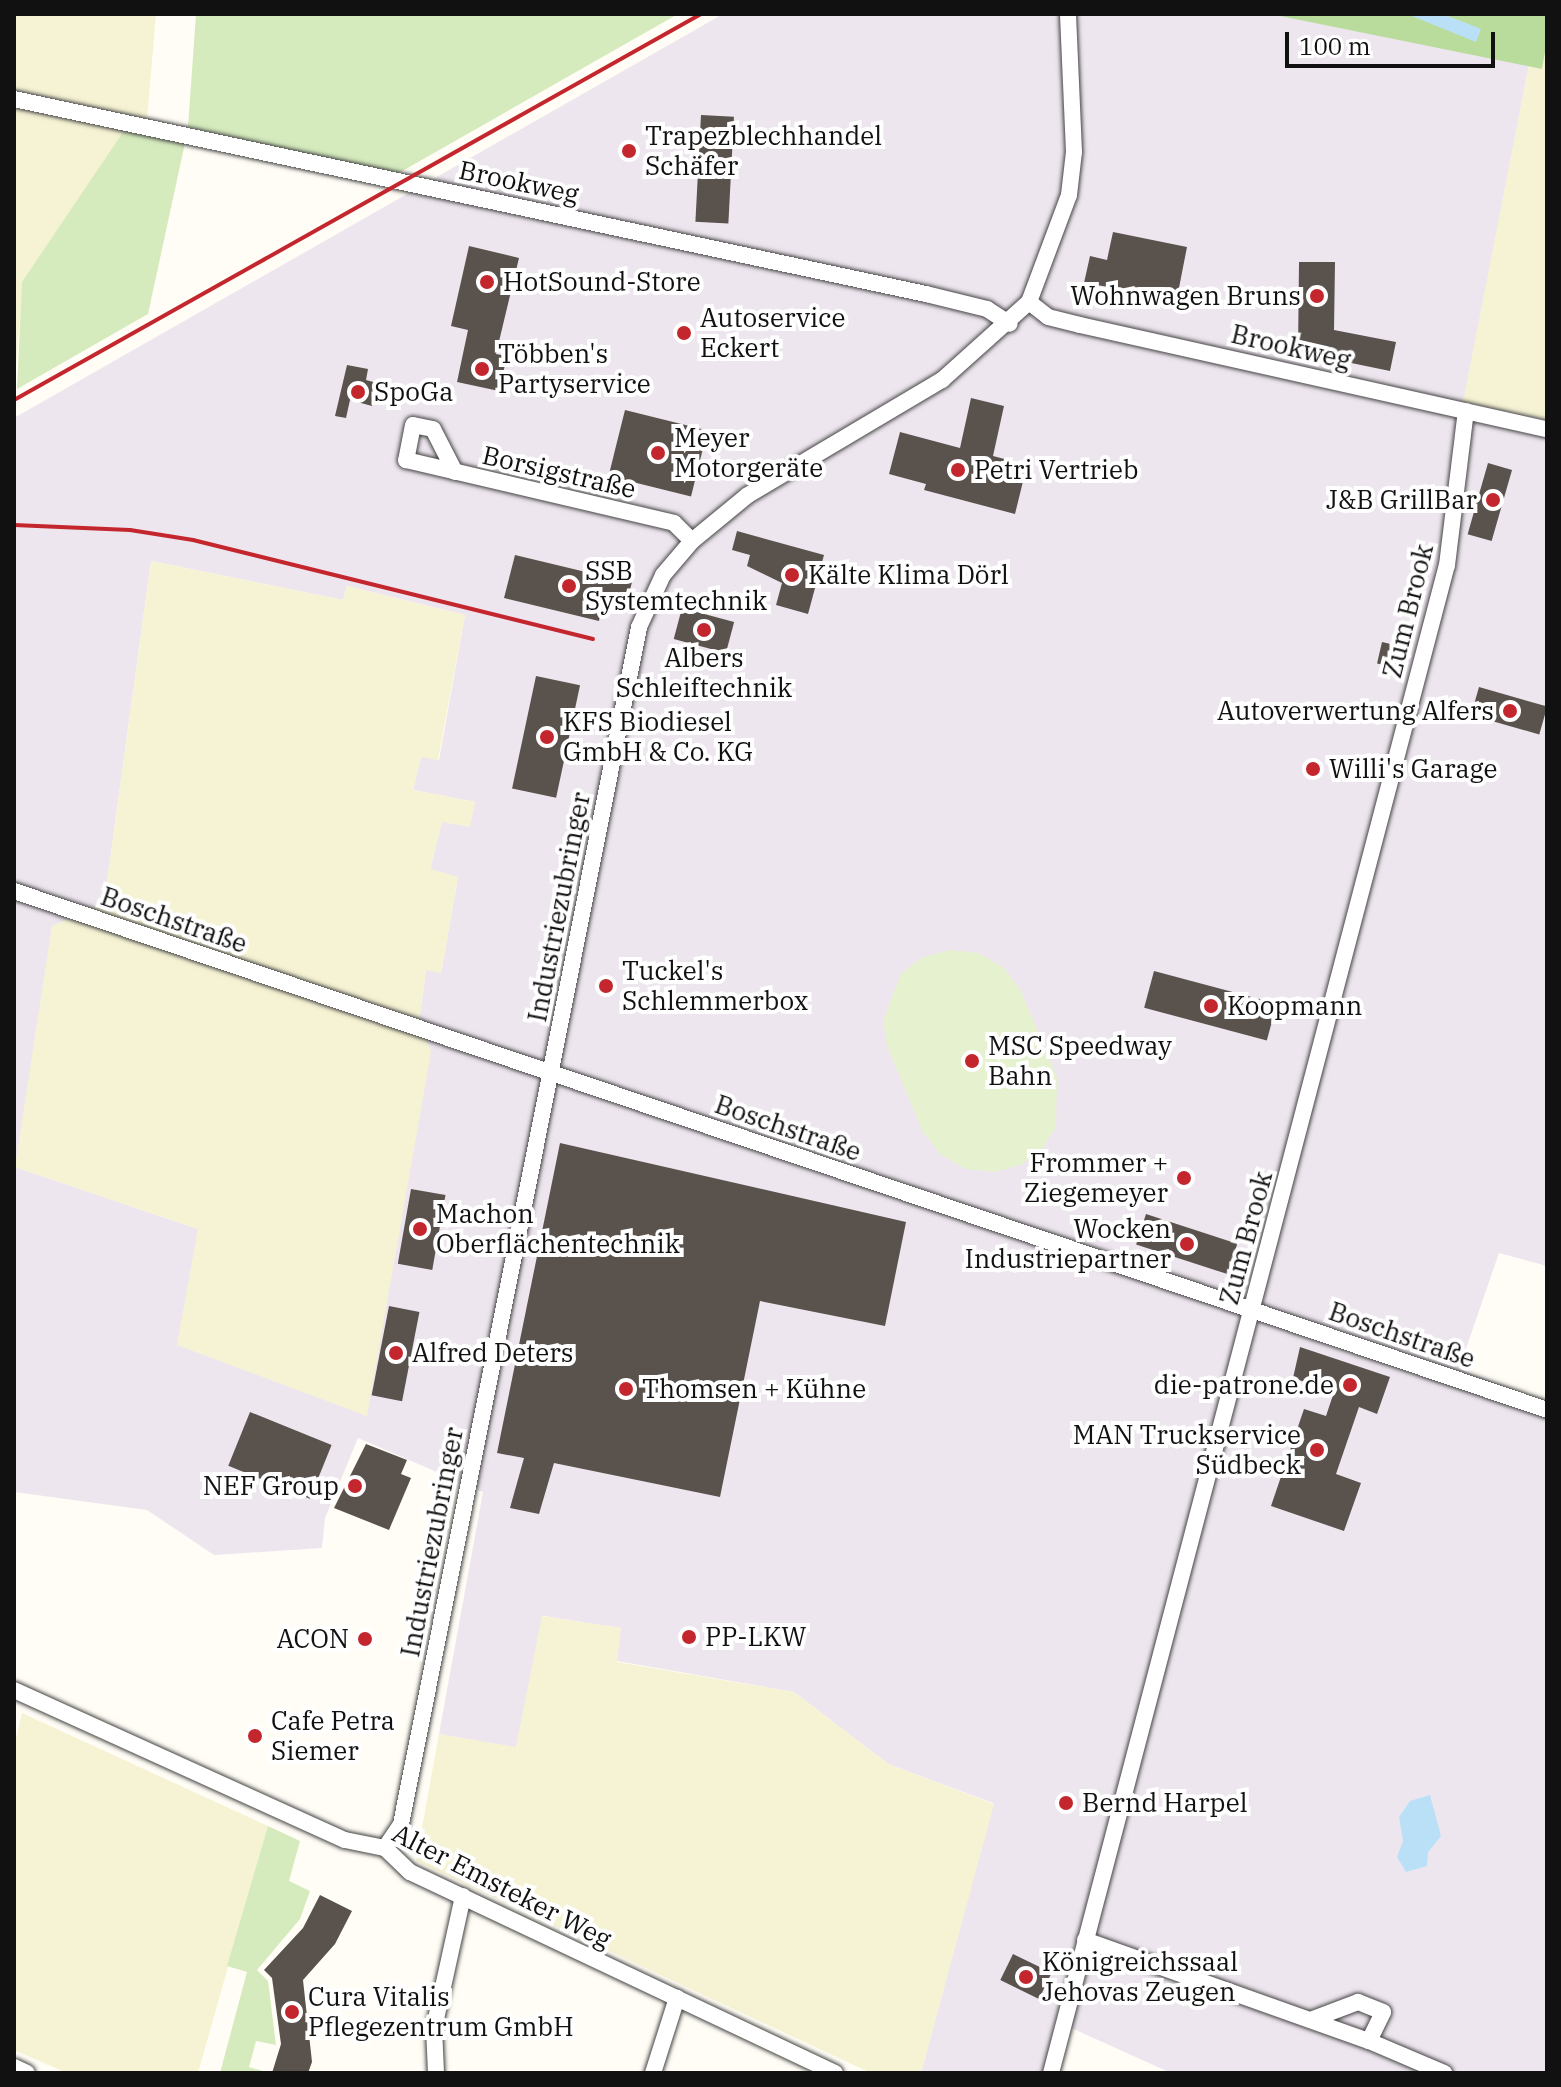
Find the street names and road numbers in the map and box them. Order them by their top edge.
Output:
street label: Brookweg [456,154,582,210]
street label: Brookweg [1228,318,1354,376]
street label: Borsigstraße [479,439,639,505]
street label: Zum Brook [1376,541,1440,681]
street label: Industriezubringer [521,790,597,1024]
street label: Boschstraße [97,880,251,960]
street label: Boschstraße [711,1088,865,1168]
street label: Zum Brook [1213,1168,1279,1308]
street label: Boschstraße [1325,1295,1479,1375]
street label: Industriezubringer [394,1425,470,1659]
street label: Alter Emsteker Weg [387,1817,617,1955]

